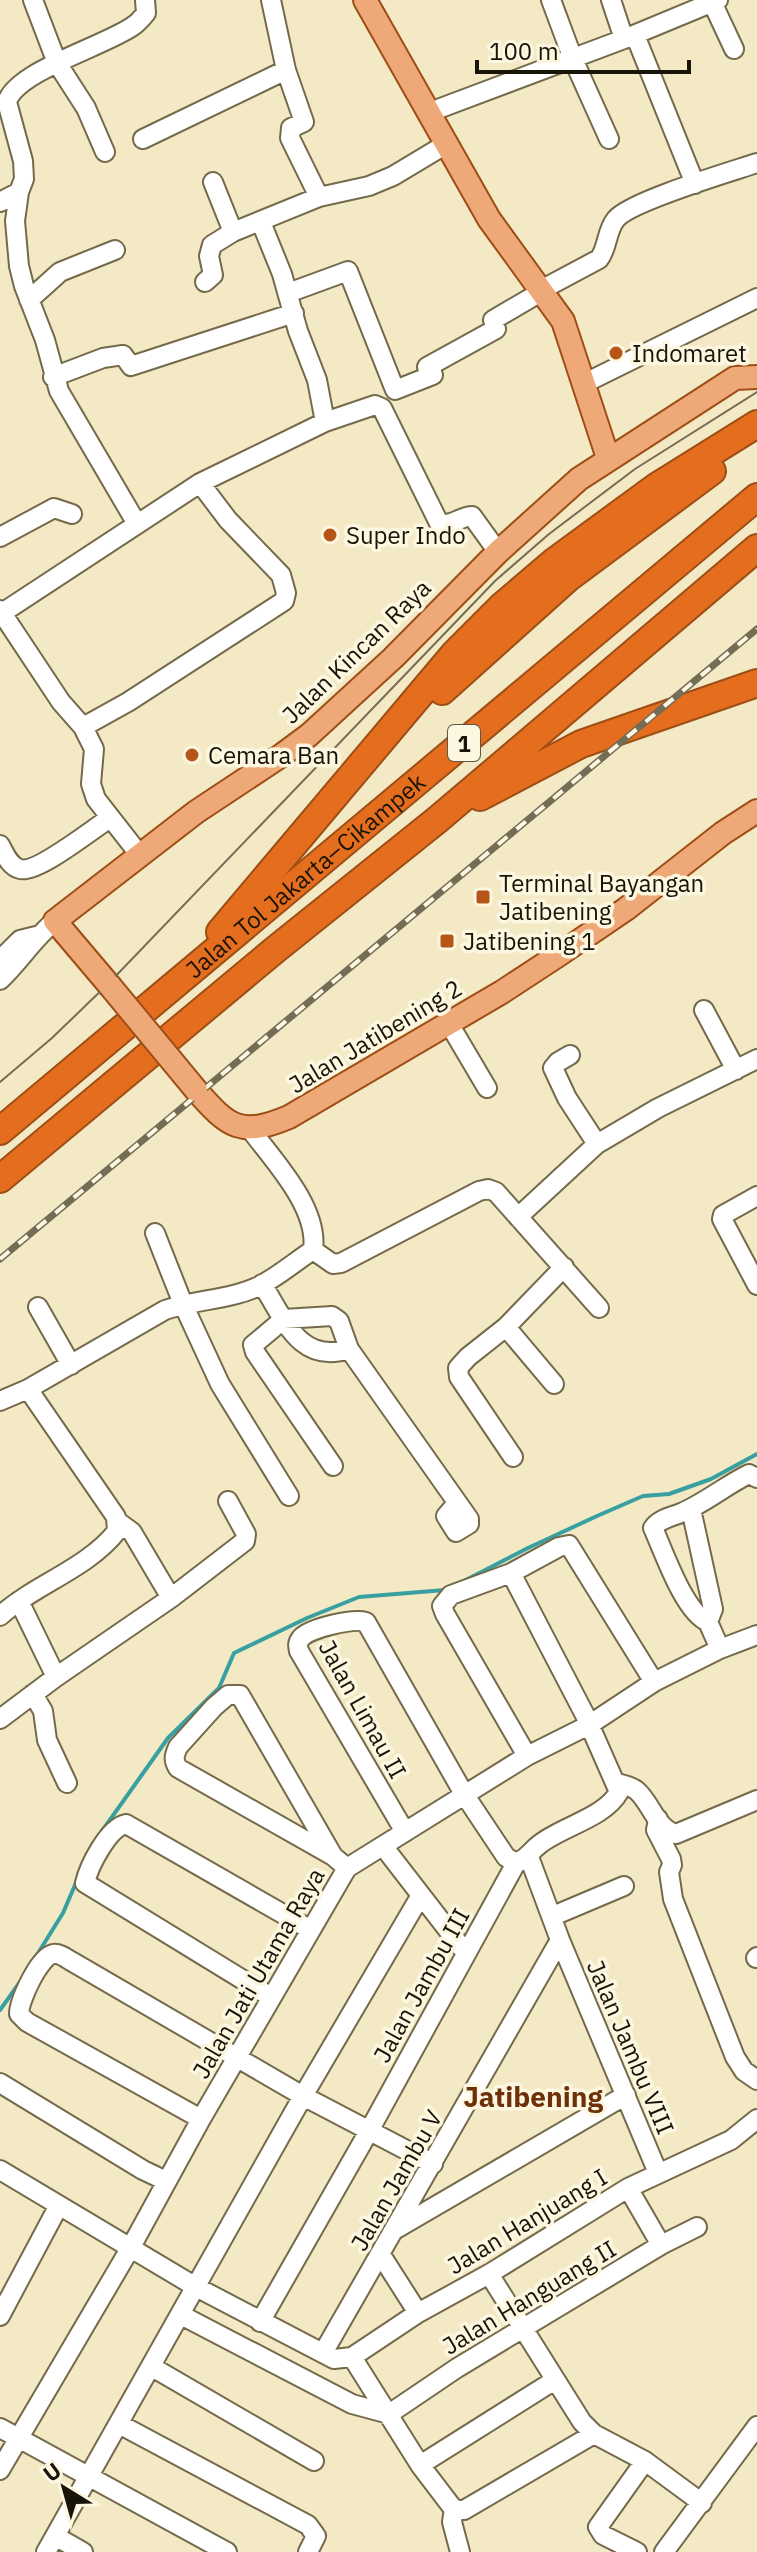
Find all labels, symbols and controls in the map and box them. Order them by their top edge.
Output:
scale bar [477,24,689,74]
text: 100 m [489,35,559,67]
place label: Indomaret [632,337,747,369]
marker: Indomaret [607,344,625,362]
place label: Super Indo [346,519,466,551]
marker: Super Indo [321,526,339,544]
street label: Jalan Kincan Raya [275,572,437,730]
road number: 1 [448,725,480,761]
place label: Cemara Ban [208,739,339,771]
marker: Cemara Ban [183,746,201,764]
street label: Jalan Tol Jakarta–Cikampek [179,766,432,985]
place label: Terminal Bayangan Jatibening [499,867,704,927]
marker: Terminal Bayangan Jatibening [474,888,492,906]
place label: Jatibening 1 [463,925,596,957]
marker: Jatibening 1 [438,932,456,950]
street label: Jalan Jatibening 2 [283,972,467,1100]
street label: Jalan Limau II [312,1634,414,1784]
street label: Jalan Jati Utama Raya [185,1862,331,2084]
street label: Jalan Jambu III [365,1902,477,2068]
street label: Jalan Jambu VIII [580,1955,682,2139]
district label: Jatibening [463,2078,603,2115]
street label: Jalan Jambu V [343,2103,449,2256]
street label: Jalan Hanjuang I [441,2161,613,2281]
street label: Jalan Hanguang II [436,2232,622,2362]
north arrow [24,2448,104,2528]
text: U [37,2455,66,2488]

